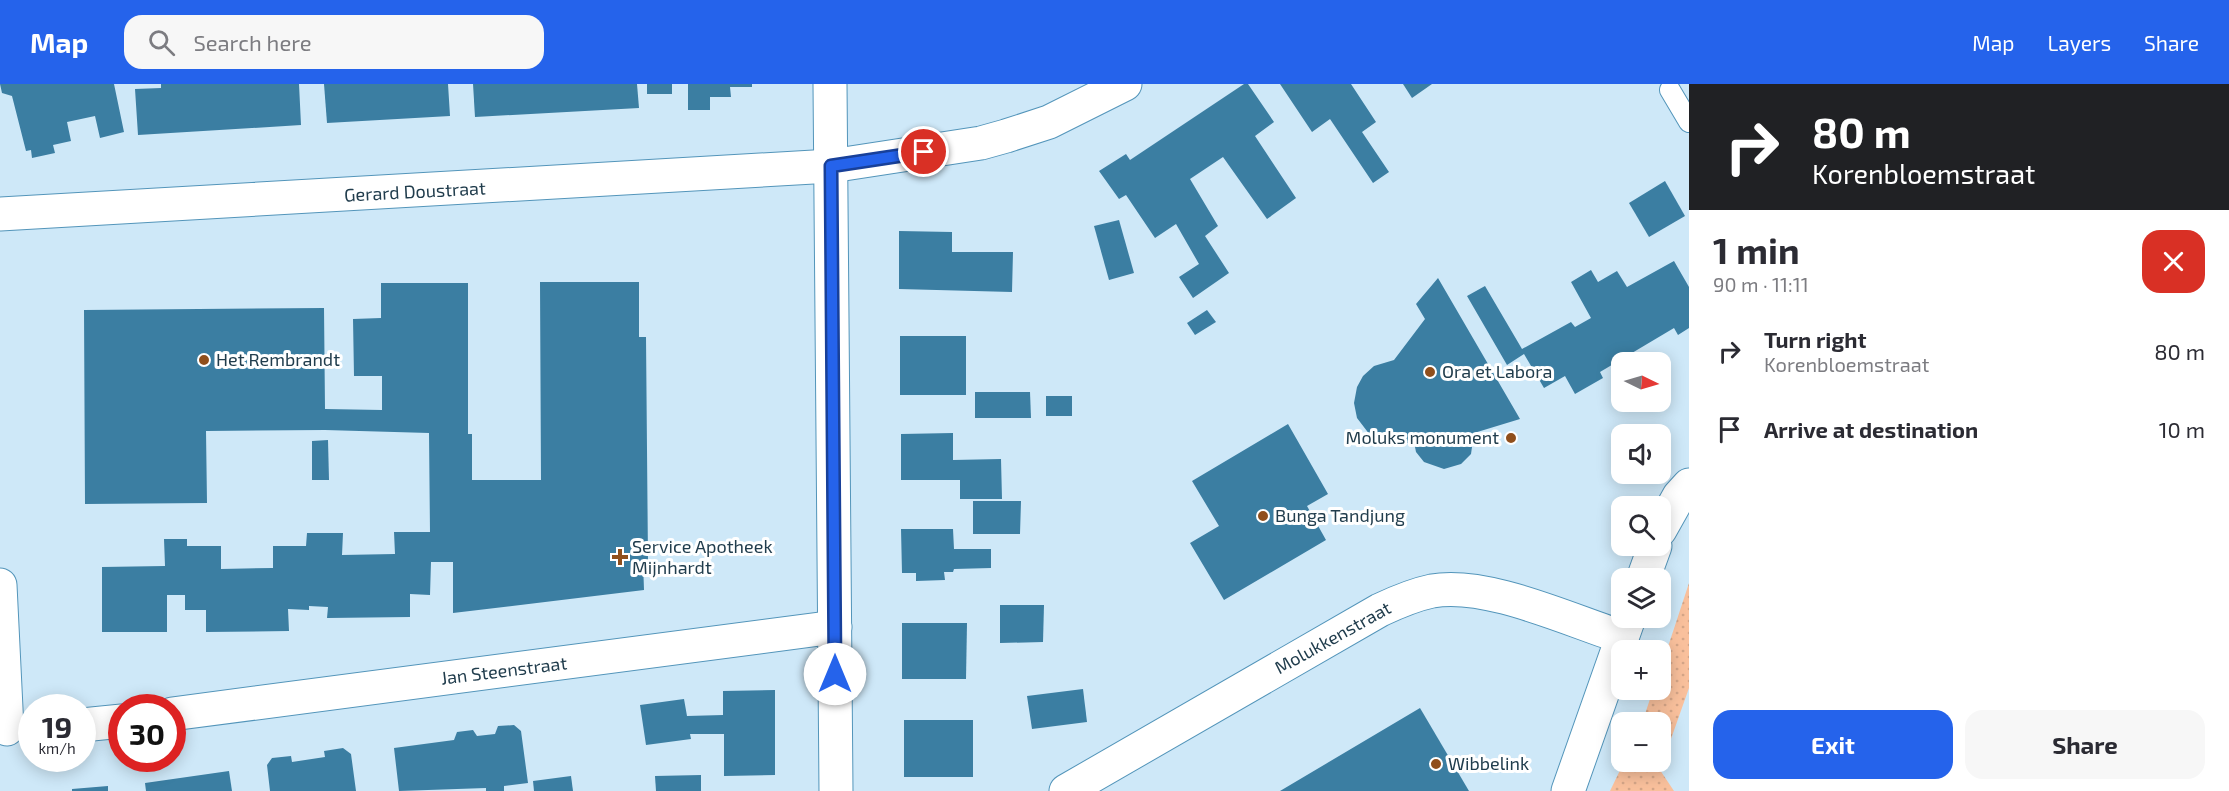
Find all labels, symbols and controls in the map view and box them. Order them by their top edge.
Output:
search box [124,15,544,69]
text: Map [30,25,88,59]
icon: search [145,26,178,59]
text: Search here [193,29,312,55]
text: Map [1972,30,2014,55]
text: Layers [2047,30,2111,55]
text: Share [2144,30,2199,55]
text: 80 m [1812,106,1911,156]
icon: right [1713,108,1791,186]
pin [898,126,949,177]
icon: arrive [907,135,940,168]
text: Korenbloemstraat [1812,157,2035,189]
street label: Gerard Doustraat [344,176,486,206]
text: 1 min [1713,228,1800,271]
button: close [2142,230,2205,293]
text: 90 m · 11:11 [1713,272,1809,296]
text: Turn right [1764,326,1866,352]
icon: right [1713,335,1746,368]
text: 80 m [2154,338,2205,364]
place label: Het Rembrandt [216,348,340,370]
north arrow [1611,352,1671,412]
map controls [1611,352,1671,772]
text: Korenbloemstraat [1764,352,1929,376]
marker: Het Rembrandt [197,353,211,367]
place label: Ora et Labora [1442,360,1552,382]
marker: Ora et Labora [1423,365,1437,379]
icon: arrive [1713,413,1746,446]
text: Arrive at destination [1764,416,1978,442]
text: 10 m [2159,416,2205,442]
button: sound [1611,424,1671,484]
place label: Moluks monument [1346,426,1499,448]
marker: Moluks monument [1504,431,1518,445]
button: search [1611,496,1671,556]
place label: Bunga Tandjung [1275,504,1405,526]
marker: Bunga Tandjung [1256,509,1270,523]
place label: Service Apotheek Mijnhardt [632,535,773,578]
marker: Service Apotheek Mijnhardt [613,550,627,564]
button: layers [1611,568,1671,628]
street label: Molukkenstraat [1270,596,1395,678]
button: + [1611,640,1671,700]
position arrow [803,642,867,706]
street label: Jan Steenstraat [440,651,568,689]
speed limit sign: 30 [108,694,186,772]
text: 19 [42,708,72,744]
button: Exit [1713,710,1953,779]
button: Share [1965,710,2205,779]
button: − [1611,712,1671,772]
text: km/h [38,739,76,757]
place label: Wibbelink [1448,752,1529,774]
marker: Wibbelink [1429,757,1443,771]

